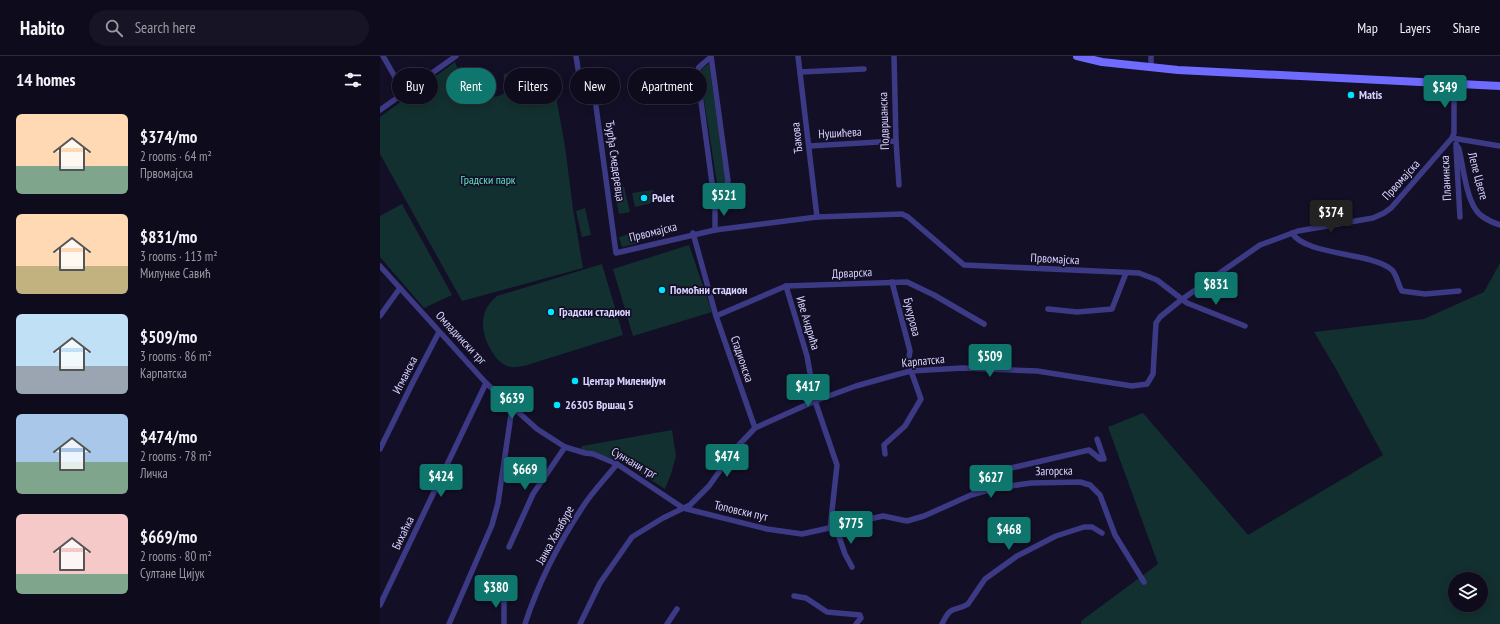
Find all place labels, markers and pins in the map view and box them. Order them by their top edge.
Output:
pin: $549 [1421,75,1469,109]
place label: Matis [1359,87,1382,102]
marker: Matis [1346,90,1356,100]
pin: $521 [700,183,748,217]
place label: Polet [652,190,675,205]
marker: Polet [639,193,649,203]
pin: $374 [1307,200,1355,234]
pin: $831 [1192,272,1240,306]
place label: Помоћни стадион [670,282,747,297]
marker: Помоћни стадион [657,285,667,295]
place label: Градски стадион [559,304,630,319]
marker: Градски стадион [546,307,556,317]
pin: $509 [966,344,1014,378]
place label: Центар Миленијум [583,373,666,388]
pin: $417 [784,374,832,408]
marker: Центар Миленијум [570,376,580,386]
pin: $639 [488,386,536,420]
place label: 26305 Вршац 5 [565,397,634,412]
marker: 26305 Вршац 5 [552,400,562,410]
pin: $474 [703,444,751,478]
pin: $669 [501,457,549,491]
pin: $424 [417,464,465,498]
pin: $627 [967,465,1015,499]
pin: $775 [827,511,875,545]
pin: $468 [985,517,1033,551]
pin: $380 [472,575,520,609]

